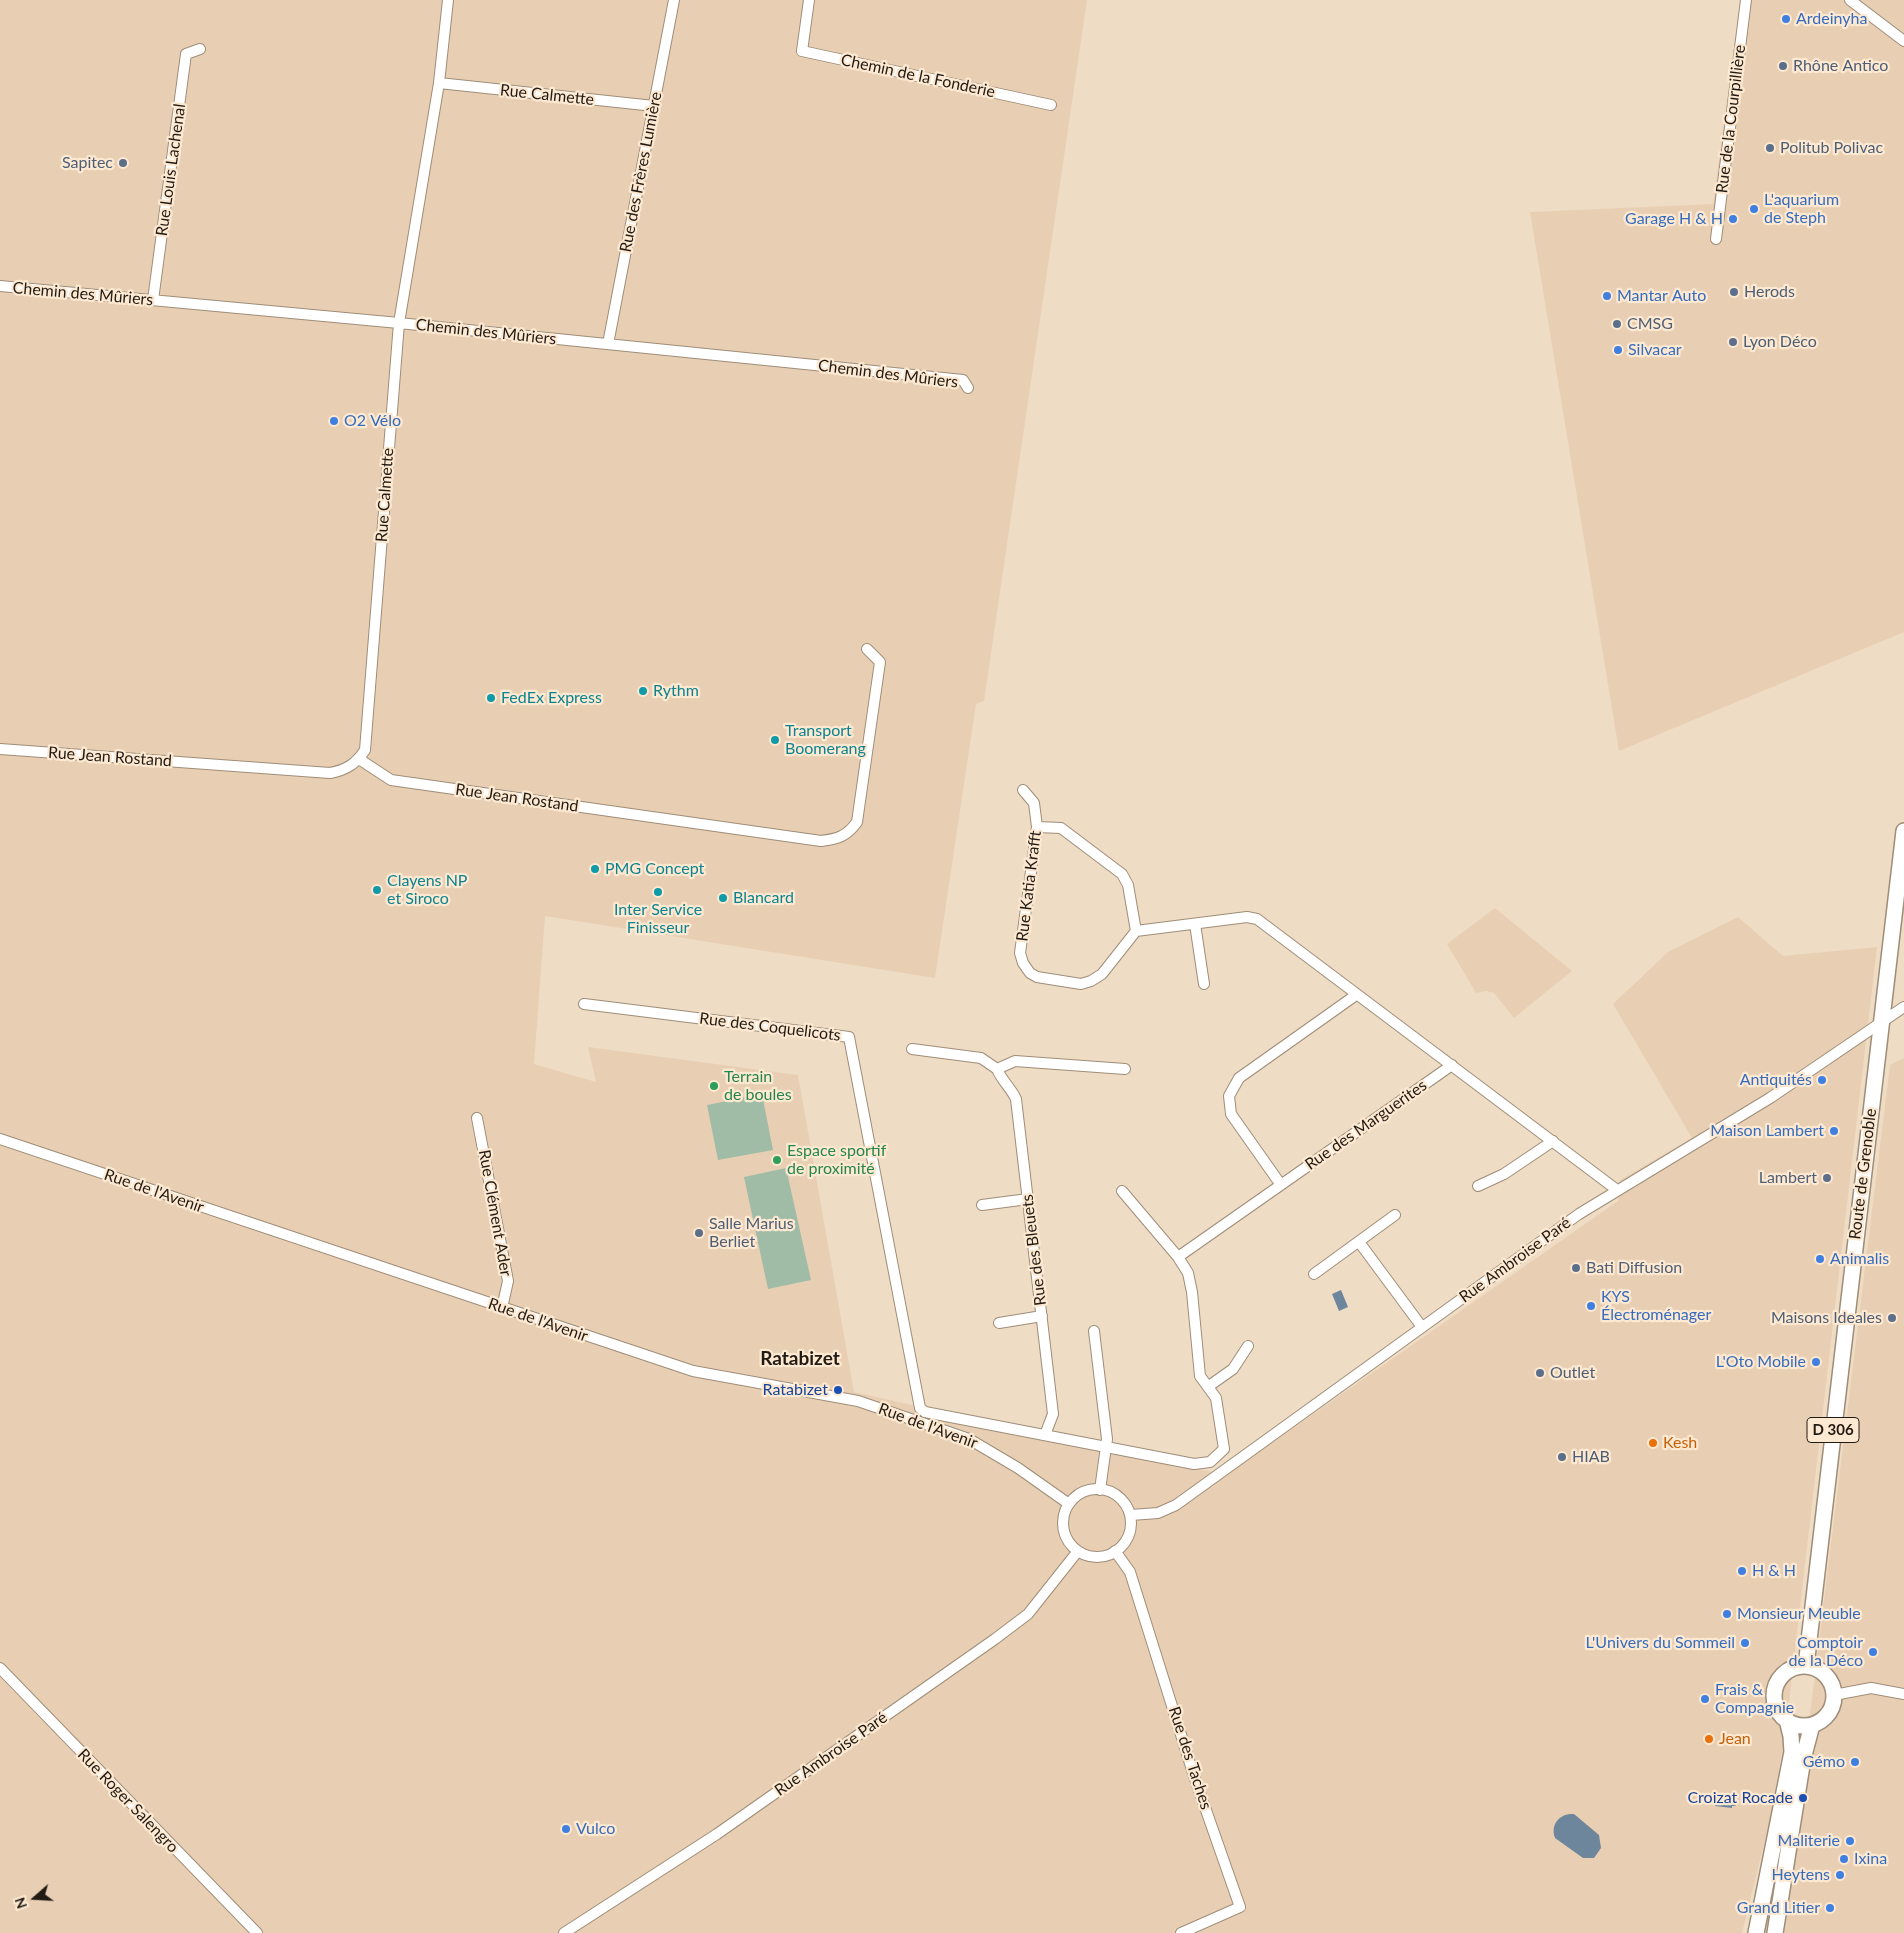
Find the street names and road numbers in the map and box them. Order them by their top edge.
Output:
street label: Rue de la Courpillière [1712,44,1750,194]
street label: Chemin de la Fonderie [839,50,997,102]
street label: Rue Calmette [499,81,595,109]
street label: Rue des Frères Lumière [616,90,666,254]
street label: Rue Louis Lachenal [152,103,190,237]
street label: Chemin des Mûriers [12,278,154,310]
street label: Chemin des Mûriers [415,315,557,349]
street label: Chemin des Mûriers [817,356,959,392]
street label: Rue Calmette [372,447,398,543]
street label: Rue Jean Rostand [47,743,173,771]
street label: Rue Jean Rostand [454,780,580,816]
street label: Rue Katia Krafft [1013,829,1045,943]
street label: Rue des Coquelicots [698,1009,842,1045]
street label: Rue des Marguerites [1301,1076,1431,1174]
street label: Route de Grenoble [1845,1107,1881,1241]
street label: Rue Clément Ader [474,1148,516,1278]
street label: Rue de l'Avenir [102,1165,206,1217]
street label: Rue des Bleuets [1018,1193,1050,1307]
street label: Rue Ambroise Paré [1455,1213,1575,1307]
street label: Rue de l'Avenir [486,1294,590,1346]
street label: Rue de l'Avenir [876,1399,980,1453]
road number: D 306 [1807,1418,1859,1442]
street label: Rue des Taches [1164,1704,1216,1812]
street label: Rue Ambroise Paré [771,1708,891,1800]
street label: Rue Roger Salengro [74,1745,182,1857]

